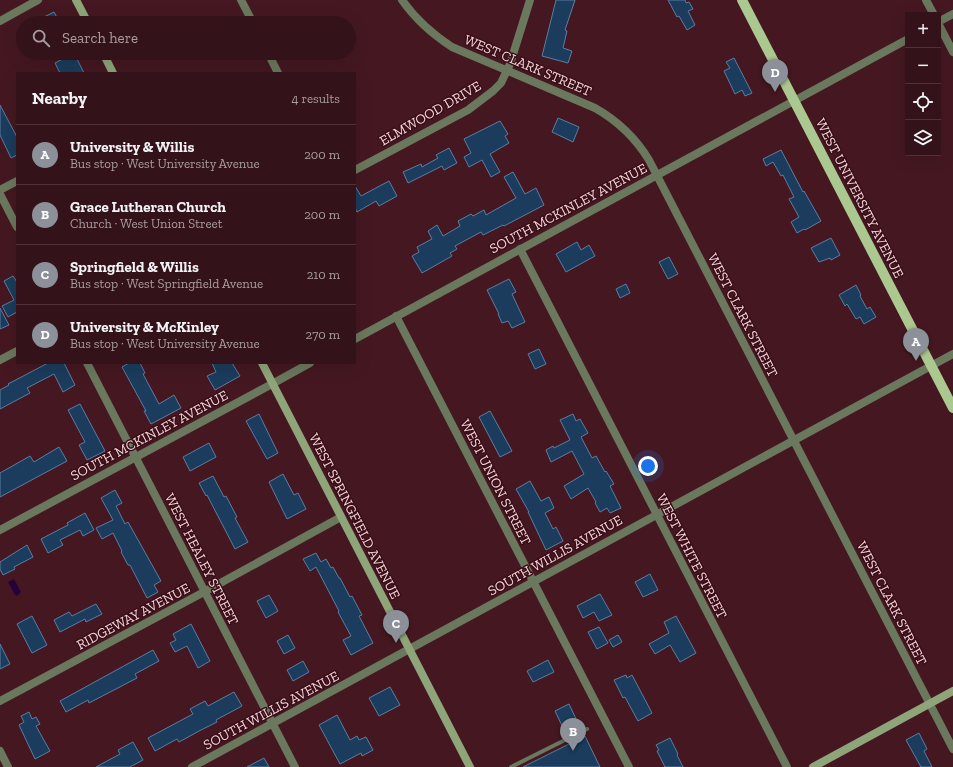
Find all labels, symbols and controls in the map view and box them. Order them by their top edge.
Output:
map controls [905,12,941,156]
button: + [905,12,941,48]
search box [16,16,356,60]
icon: search [30,27,52,49]
text: Search here [62,29,138,47]
street label: WEST CLARK STREET [462,31,594,100]
button: − [905,48,941,84]
pin: D [762,59,788,92]
street label: ELMWOOD DRIVE [376,77,484,149]
button: locate [905,84,941,120]
text: Nearby [32,88,87,108]
text: 4 results [292,91,340,106]
street label: WEST UNIVERSITY AVENUE [812,116,907,281]
button: layers [905,120,941,156]
text: University & Willis [70,138,194,156]
text: A [41,147,49,162]
text: 200 m [304,147,340,162]
text: Bus stop · West University Avenue [70,156,260,171]
street label: SOUTH MCKINLEY AVENUE [487,160,650,257]
text: Grace Lutheran Church [70,198,226,216]
text: B [41,207,49,222]
text: 200 m [304,207,340,222]
text: Church · West Union Street [70,216,222,231]
street label: WEST CLARK STREET [704,250,781,380]
text: Springfield & Willis [70,258,199,276]
text: C [41,267,49,282]
text: 210 m [307,267,340,282]
text: Bus stop · West Springfield Avenue [70,276,263,291]
text: University & McKinley [70,318,219,336]
text: D [40,327,50,342]
text: 270 m [306,327,340,342]
pin: A [903,328,929,361]
text: Bus stop · West University Avenue [70,336,260,351]
street label: SOUTH MCKINLEY AVENUE [68,387,231,484]
street label: WEST UNION STREET [457,417,535,548]
street label: WEST SPRINGFIELD AVENUE [305,431,404,602]
your location [638,456,658,476]
street label: WEST HEALEY STREET [161,491,242,628]
street label: WEST WHITE STREET [653,491,731,622]
street label: SOUTH WILLIS AVENUE [485,511,625,600]
street label: WEST CLARK STREET [853,538,930,668]
street label: RIDGEWAY AVENUE [74,579,193,654]
pin: C [383,610,409,643]
street label: SOUTH WILLIS AVENUE [201,667,342,753]
pin: B [560,718,586,751]

